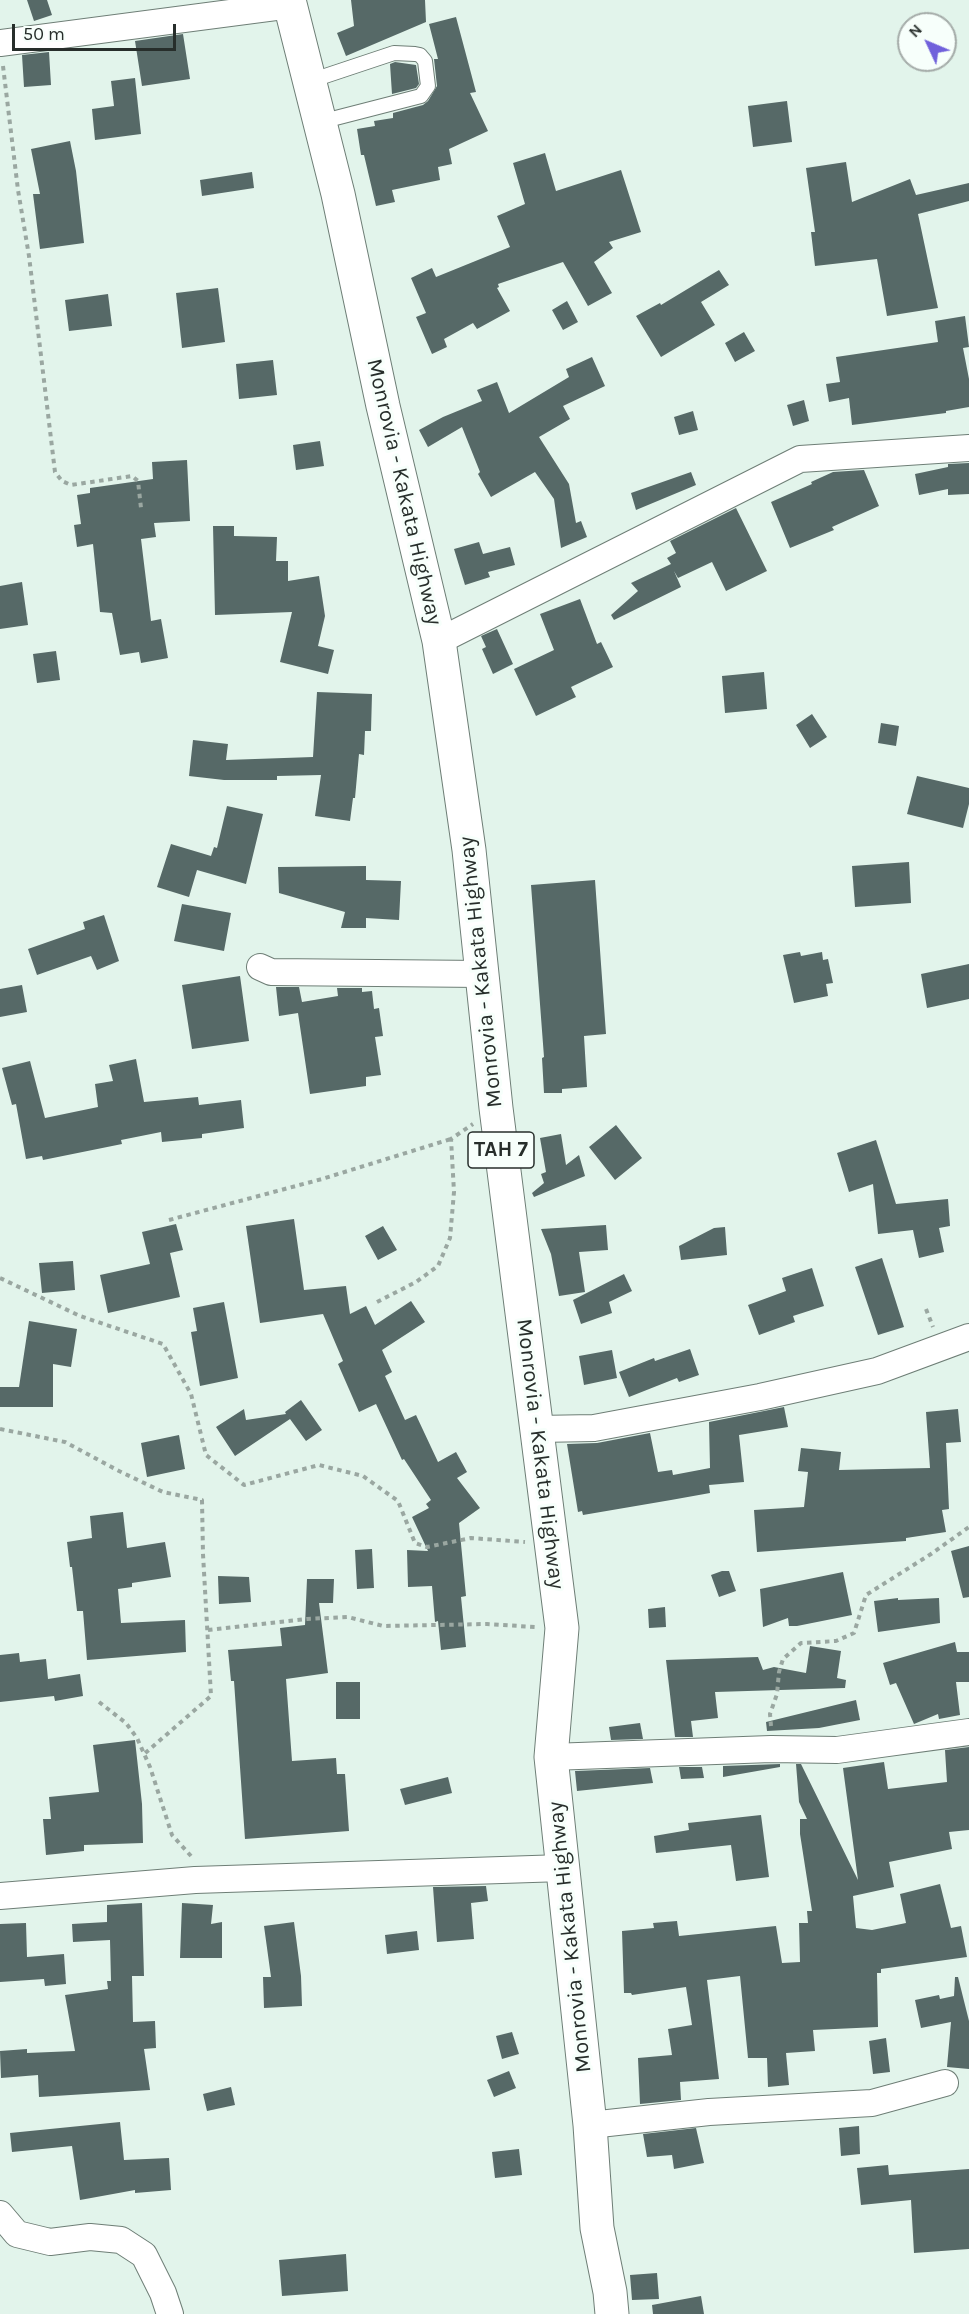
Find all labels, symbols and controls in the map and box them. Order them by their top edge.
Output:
scale bar [15,12,178,50]
north arrow [897,12,957,72]
text: N [904,20,926,41]
text: 50 m [23,23,65,45]
street label: Monrovia - Kakata Highway [360,356,448,628]
street label: Monrovia - Kakata Highway [454,835,508,1109]
road number: TAH 7 [468,1132,534,1168]
street label: Monrovia - Kakata Highway [510,1317,570,1591]
street label: Monrovia - Kakata Highway [543,1800,597,2074]

